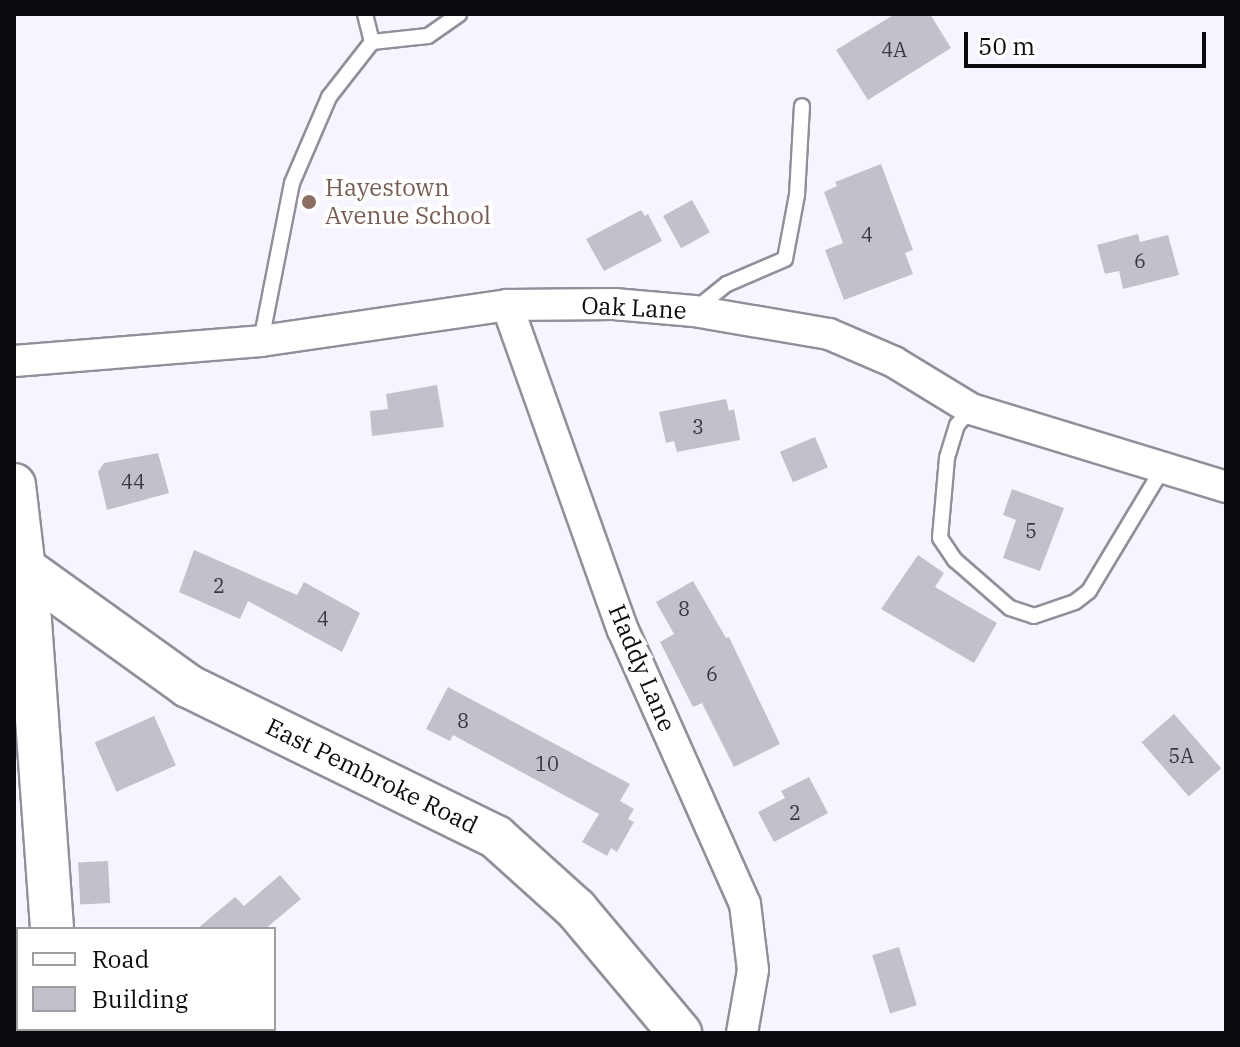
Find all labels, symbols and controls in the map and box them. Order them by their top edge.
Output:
scale bar [968,16,1210,66]
text: 50 m [978,30,1035,62]
house number: 4A [881,37,907,61]
place label: Hayestown Avenue School [325,174,491,230]
marker: Hayestown Avenue School [300,193,318,211]
house number: 4 [861,222,873,246]
house number: 6 [1134,248,1146,272]
street label: Oak Lane [581,291,687,325]
house number: 3 [692,414,704,438]
house number: 44 [121,469,145,493]
house number: 5 [1025,518,1037,542]
house number: 2 [213,573,225,597]
house number: 8 [678,596,690,620]
street label: Haddy Lane [602,600,682,736]
house number: 4 [317,606,329,630]
house number: 6 [706,661,718,685]
house number: 8 [457,708,469,732]
street label: East Pembroke Road [261,712,483,840]
house number: 5A [1168,743,1194,767]
house number: 10 [535,751,559,775]
house number: 2 [789,800,801,824]
legend [16,927,276,1031]
text: Road [92,943,149,975]
text: Building [92,983,188,1015]

